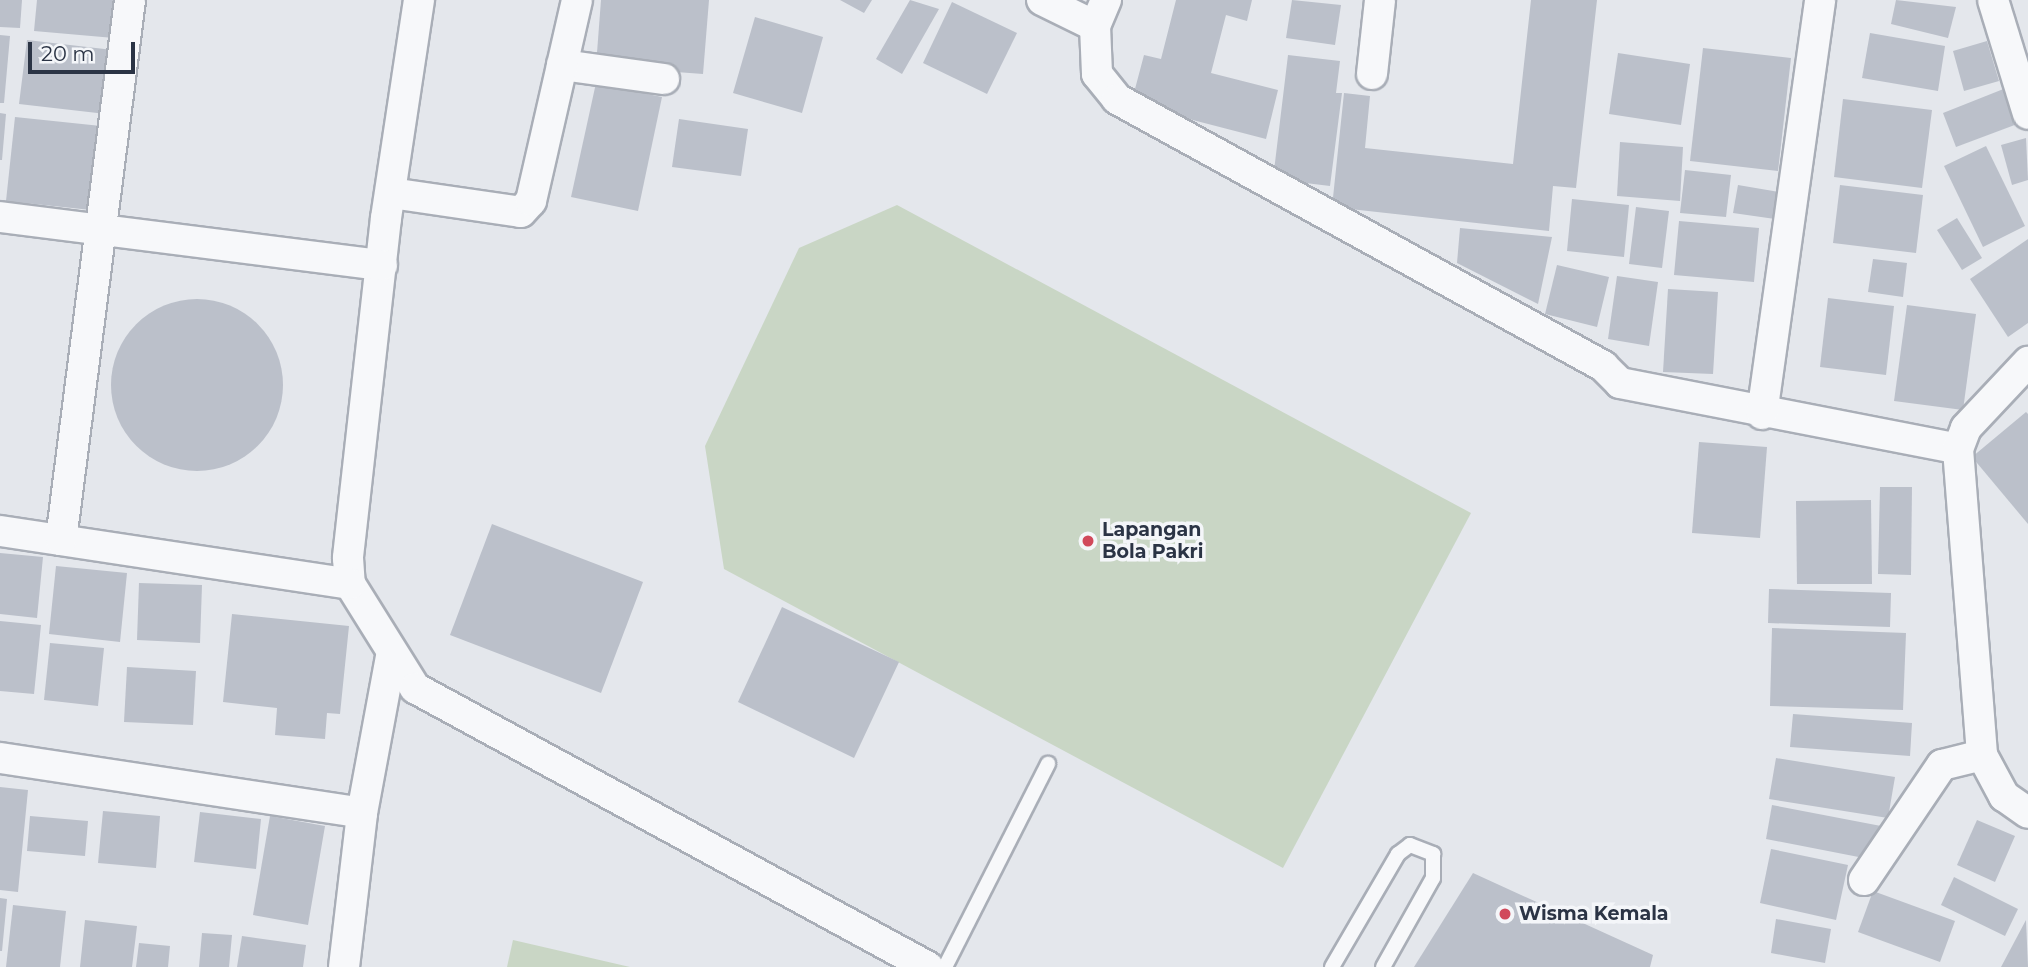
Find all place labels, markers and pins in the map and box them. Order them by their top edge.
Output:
place label: Lapangan Bola Pakri [1102,519,1203,563]
marker: Lapangan Bola Pakri [1080,533,1096,549]
place label: Wisma Kemala [1519,903,1669,925]
marker: Wisma Kemala [1497,906,1513,922]

